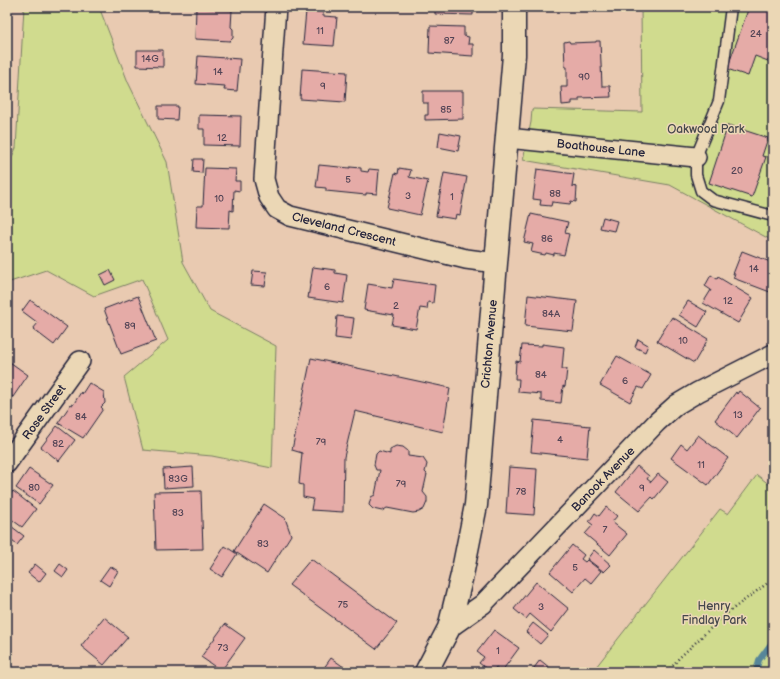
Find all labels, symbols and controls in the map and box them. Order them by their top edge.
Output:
house number: 11 [316,25,324,37]
house number: 24 [750,28,762,40]
house number: 87 [444,35,454,47]
house number: 14G [141,53,159,65]
house number: 14 [213,66,223,78]
house number: 90 [578,71,590,83]
house number: 9 [320,80,326,92]
house number: 85 [440,104,452,116]
park label: Oakwood Park [667,122,745,137]
house number: 12 [217,132,227,144]
street label: Boathouse Lane [556,136,646,161]
house number: 20 [731,165,743,177]
house number: 5 [345,174,351,186]
house number: 88 [549,188,561,200]
house number: 3 [405,190,411,202]
house number: 1 [450,191,454,203]
house number: 10 [214,193,224,205]
street label: Cleveland Crescent [290,209,398,250]
house number: 86 [541,233,553,245]
house number: 14 [749,263,759,275]
house number: 6 [324,281,330,293]
house number: 12 [723,295,733,307]
street label: Crichton Avenue [478,299,501,389]
house number: 2 [393,300,399,312]
house number: 84A [542,308,561,320]
house number: 89 [124,320,136,332]
house number: 10 [678,335,688,347]
house number: 84 [535,369,547,381]
house number: 6 [622,375,628,387]
street label: Rose Street [19,382,70,443]
house number: 13 [733,409,743,421]
house number: 84 [75,411,87,423]
house number: 4 [557,434,563,446]
house number: 79 [316,436,327,448]
house number: 82 [52,438,64,450]
street label: Banook Avenue [569,444,638,515]
house number: 11 [697,459,705,471]
house number: 83G [168,473,188,485]
house number: 79 [396,478,407,490]
house number: 80 [28,482,40,494]
house number: 9 [639,482,645,494]
house number: 78 [516,486,527,498]
house number: 83 [172,507,184,519]
house number: 7 [603,524,608,536]
house number: 83 [257,538,269,550]
house number: 5 [572,562,578,574]
house number: 75 [338,599,349,611]
park label: Henry Findlay Park [682,599,747,628]
house number: 3 [538,601,544,613]
house number: 73 [217,642,229,654]
house number: 1 [496,645,500,657]

